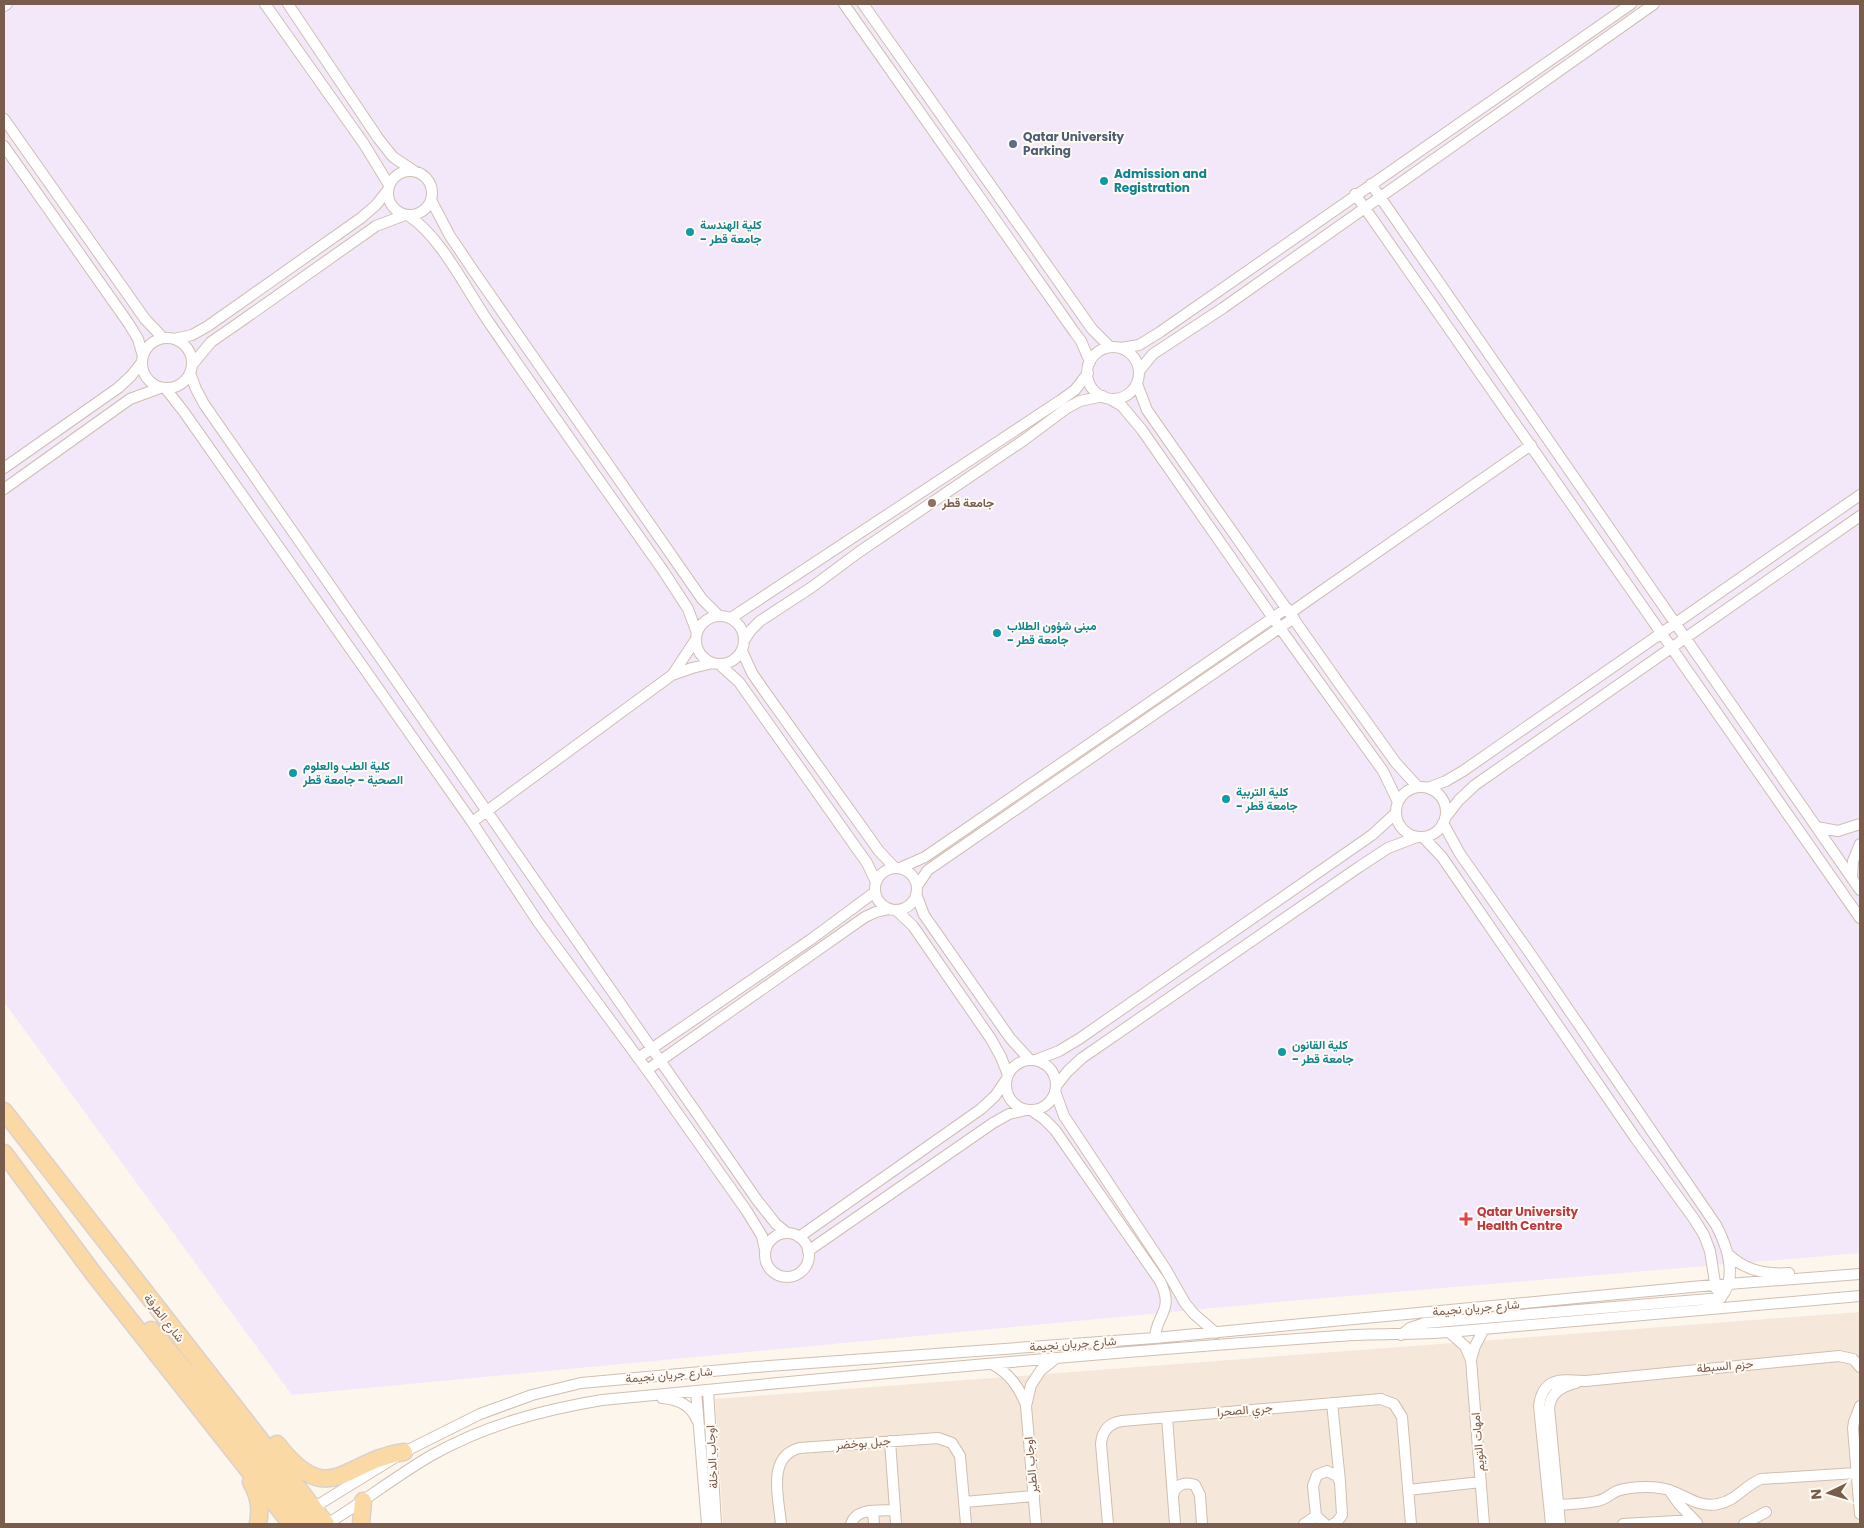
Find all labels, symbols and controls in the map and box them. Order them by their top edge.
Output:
place label: Qatar University Parking [1023,128,1125,159]
marker: Qatar University Parking [1007,138,1019,150]
place label: Admission and Registration [1114,165,1207,196]
marker: Admission and Registration [1098,175,1110,187]
place label: كلية الهندسة - جامعة قطر [700,216,762,247]
marker: كلية الهندسة - جامعة قطر [684,226,696,238]
place label: جامعة قطر [941,494,994,511]
marker: جامعة قطر [926,497,938,509]
place label: مبنى شؤون الطلاب - جامعة قطر [1007,617,1097,648]
marker: مبنى شؤون الطلاب - جامعة قطر [991,627,1003,639]
place label: كلية الطب والعلوم الصحية - جامعة قطر [302,757,403,788]
marker: كلية الطب والعلوم الصحية - جامعة قطر [287,767,299,779]
place label: كلية التربية - جامعة قطر [1236,783,1298,814]
marker: كلية التربية - جامعة قطر [1220,793,1232,805]
place label: كلية القانون - جامعة قطر [1292,1036,1354,1067]
marker: كلية القانون - جامعة قطر [1276,1046,1288,1058]
place label: Qatar University Health Centre [1477,1203,1579,1234]
marker: Qatar University Health Centre [1459,1212,1473,1226]
street label: شارع الطرفة [139,1290,189,1346]
street label: شارع جريان نجيمة [1432,1295,1520,1321]
street label: شارع جريان نجيمة [1029,1332,1117,1356]
street label: حزم السبطة [1696,1355,1754,1376]
street label: شارع جريان نجيمة [625,1362,713,1388]
street label: جري الصحرا [1216,1399,1274,1422]
street label: امهات التويم [1466,1412,1489,1472]
street label: اوجاب الدخلة [701,1425,722,1489]
street label: جبل بوخضر [834,1432,891,1453]
street label: اوجاب الطير [1020,1436,1042,1495]
north arrow [1804,1468,1854,1518]
text: N [1806,1488,1826,1500]

